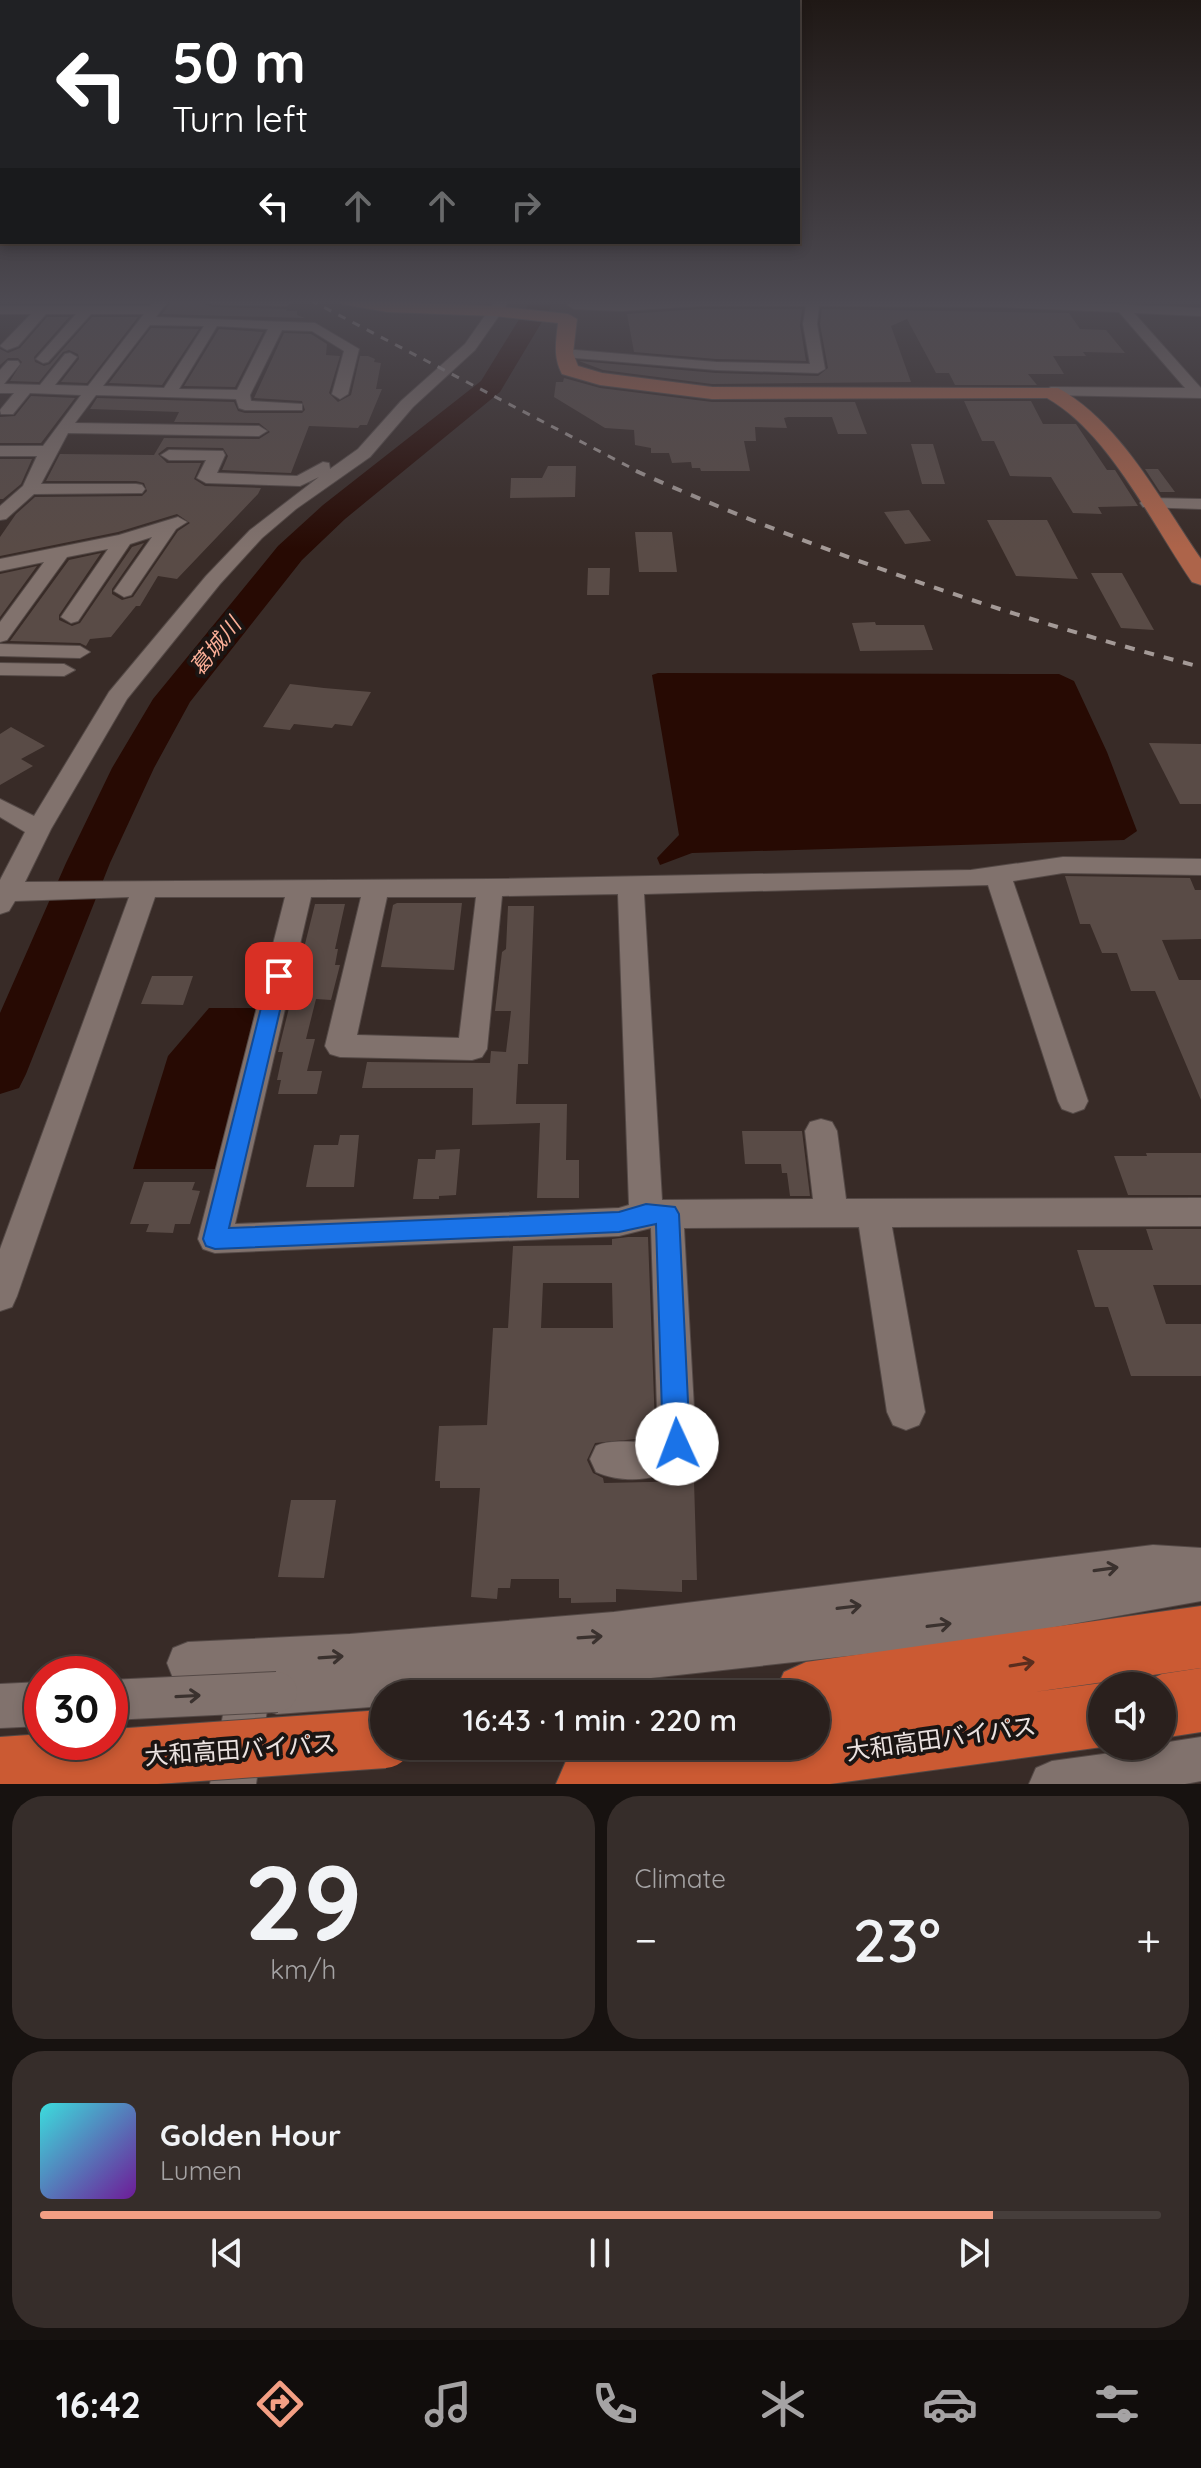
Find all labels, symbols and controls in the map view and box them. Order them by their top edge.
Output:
text: 50 m [172,27,306,97]
icon: left [40,32,144,136]
text: Turn left [172,96,308,141]
icon: left [252,184,296,228]
icon: ahead [336,184,380,228]
icon: ahead [420,184,464,228]
icon: right [504,184,548,228]
water label: 葛城川 [183,610,248,680]
pin [245,942,313,1010]
icon: arrive [257,954,301,998]
position arrow [635,1402,719,1486]
one-way arrow [1093,1561,1118,1576]
one-way arrow [835,1600,862,1615]
one-way arrow [925,1617,952,1632]
one-way arrow [577,1629,603,1644]
one-way arrow [317,1649,344,1664]
speed limit sign: 30 [24,1656,128,1760]
one-way arrow [1009,1656,1034,1671]
map controls [1088,1672,1176,1760]
button: sound [1088,1672,1176,1760]
one-way arrow [174,1688,201,1703]
text: 16:43 · 1 min · 220 m [463,1701,737,1739]
street label: 大和高田バイパス [844,1710,1038,1766]
street label: 大和高田バイパス [143,1727,337,1771]
text: 29 [244,1836,362,1966]
text: Climate [635,1862,726,1895]
text: 23° [853,1902,941,1977]
text: − [635,1912,657,1967]
text: + [1136,1912,1161,1967]
text: km/h [270,1953,336,1986]
text: Golden Hour [160,2116,341,2154]
text: Lumen [160,2154,242,2187]
icon: previous [205,2231,249,2275]
icon: pause [578,2231,622,2275]
icon: next [952,2231,996,2275]
icon: directions [252,2376,308,2432]
icon: music [420,2376,476,2432]
icon: phone [587,2376,643,2432]
icon: climate [755,2376,811,2432]
icon: car [922,2376,978,2432]
icon: filters [1089,2376,1145,2432]
text: 16:42 [56,2382,141,2427]

